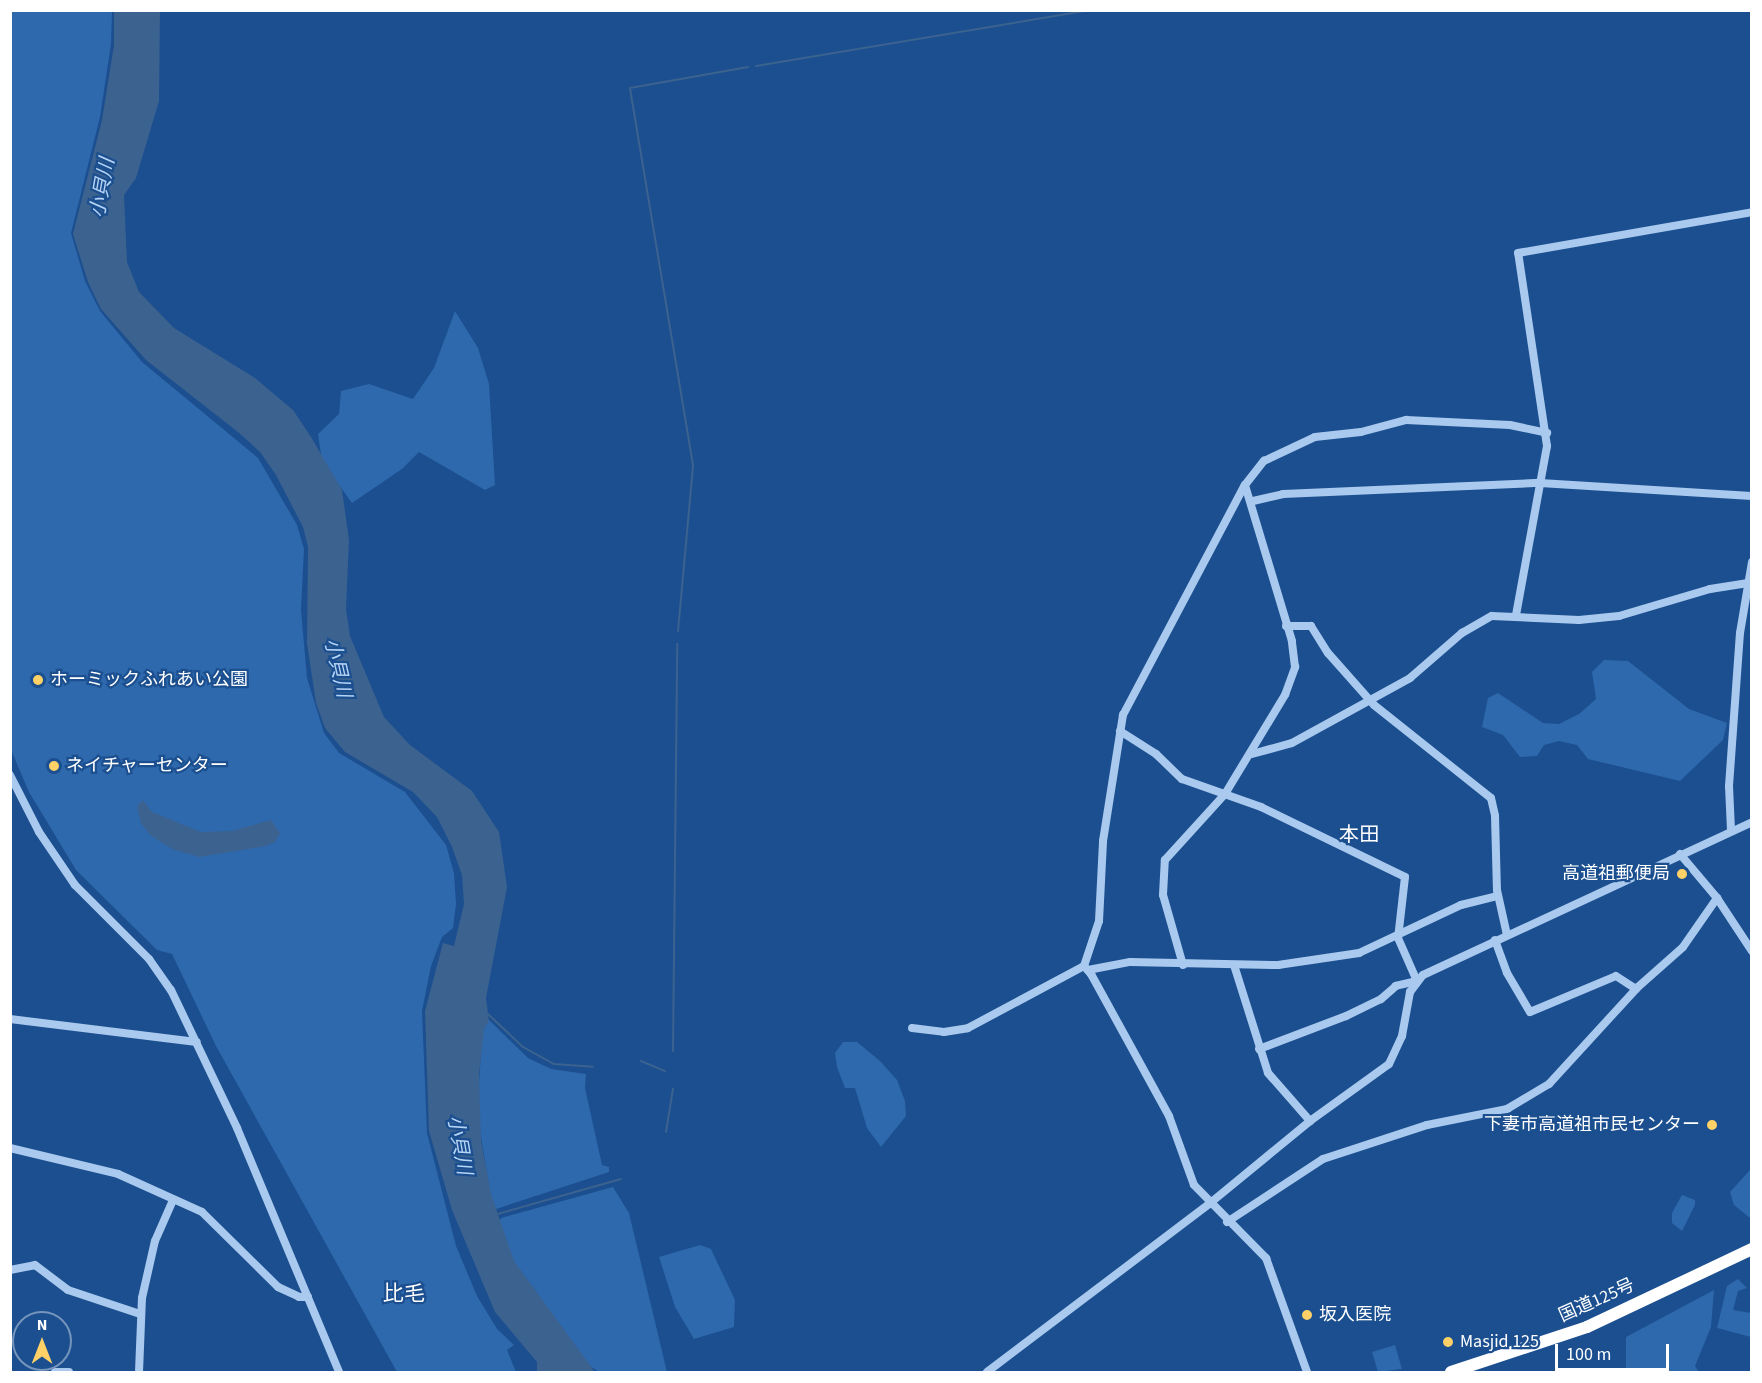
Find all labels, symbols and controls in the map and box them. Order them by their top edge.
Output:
water label: 小貝川 [86,156,120,220]
water label: 小貝川 [319,636,355,700]
place label: ホーミックふれあい公園 [50,669,248,691]
marker: ホーミックふれあい公園 [31,673,45,687]
place label: ネイチャーセンター [66,755,228,777]
marker: ネイチャーセンター [47,759,61,773]
district label: 本田 [1339,823,1379,847]
place label: 高道祖郵便局 [1562,863,1670,885]
marker: 高道祖郵便局 [1675,867,1689,881]
water label: 小貝川 [442,1113,476,1177]
place label: 下妻市高道祖市民センター [1484,1114,1700,1136]
marker: 下妻市高道祖市民センター [1705,1118,1719,1132]
street label: 国道125号 [1556,1275,1638,1327]
district label: 比毛 [383,1280,425,1306]
place label: 坂入医院 [1319,1304,1391,1326]
marker: 坂入医院 [1300,1308,1314,1322]
north arrow [12,1311,72,1371]
text: N [37,1314,47,1336]
place label: Masjid 125 [1460,1331,1539,1353]
scale bar [1558,1332,1672,1370]
marker: Masjid 125 [1441,1335,1455,1349]
text: 100 m [1566,1342,1611,1367]

